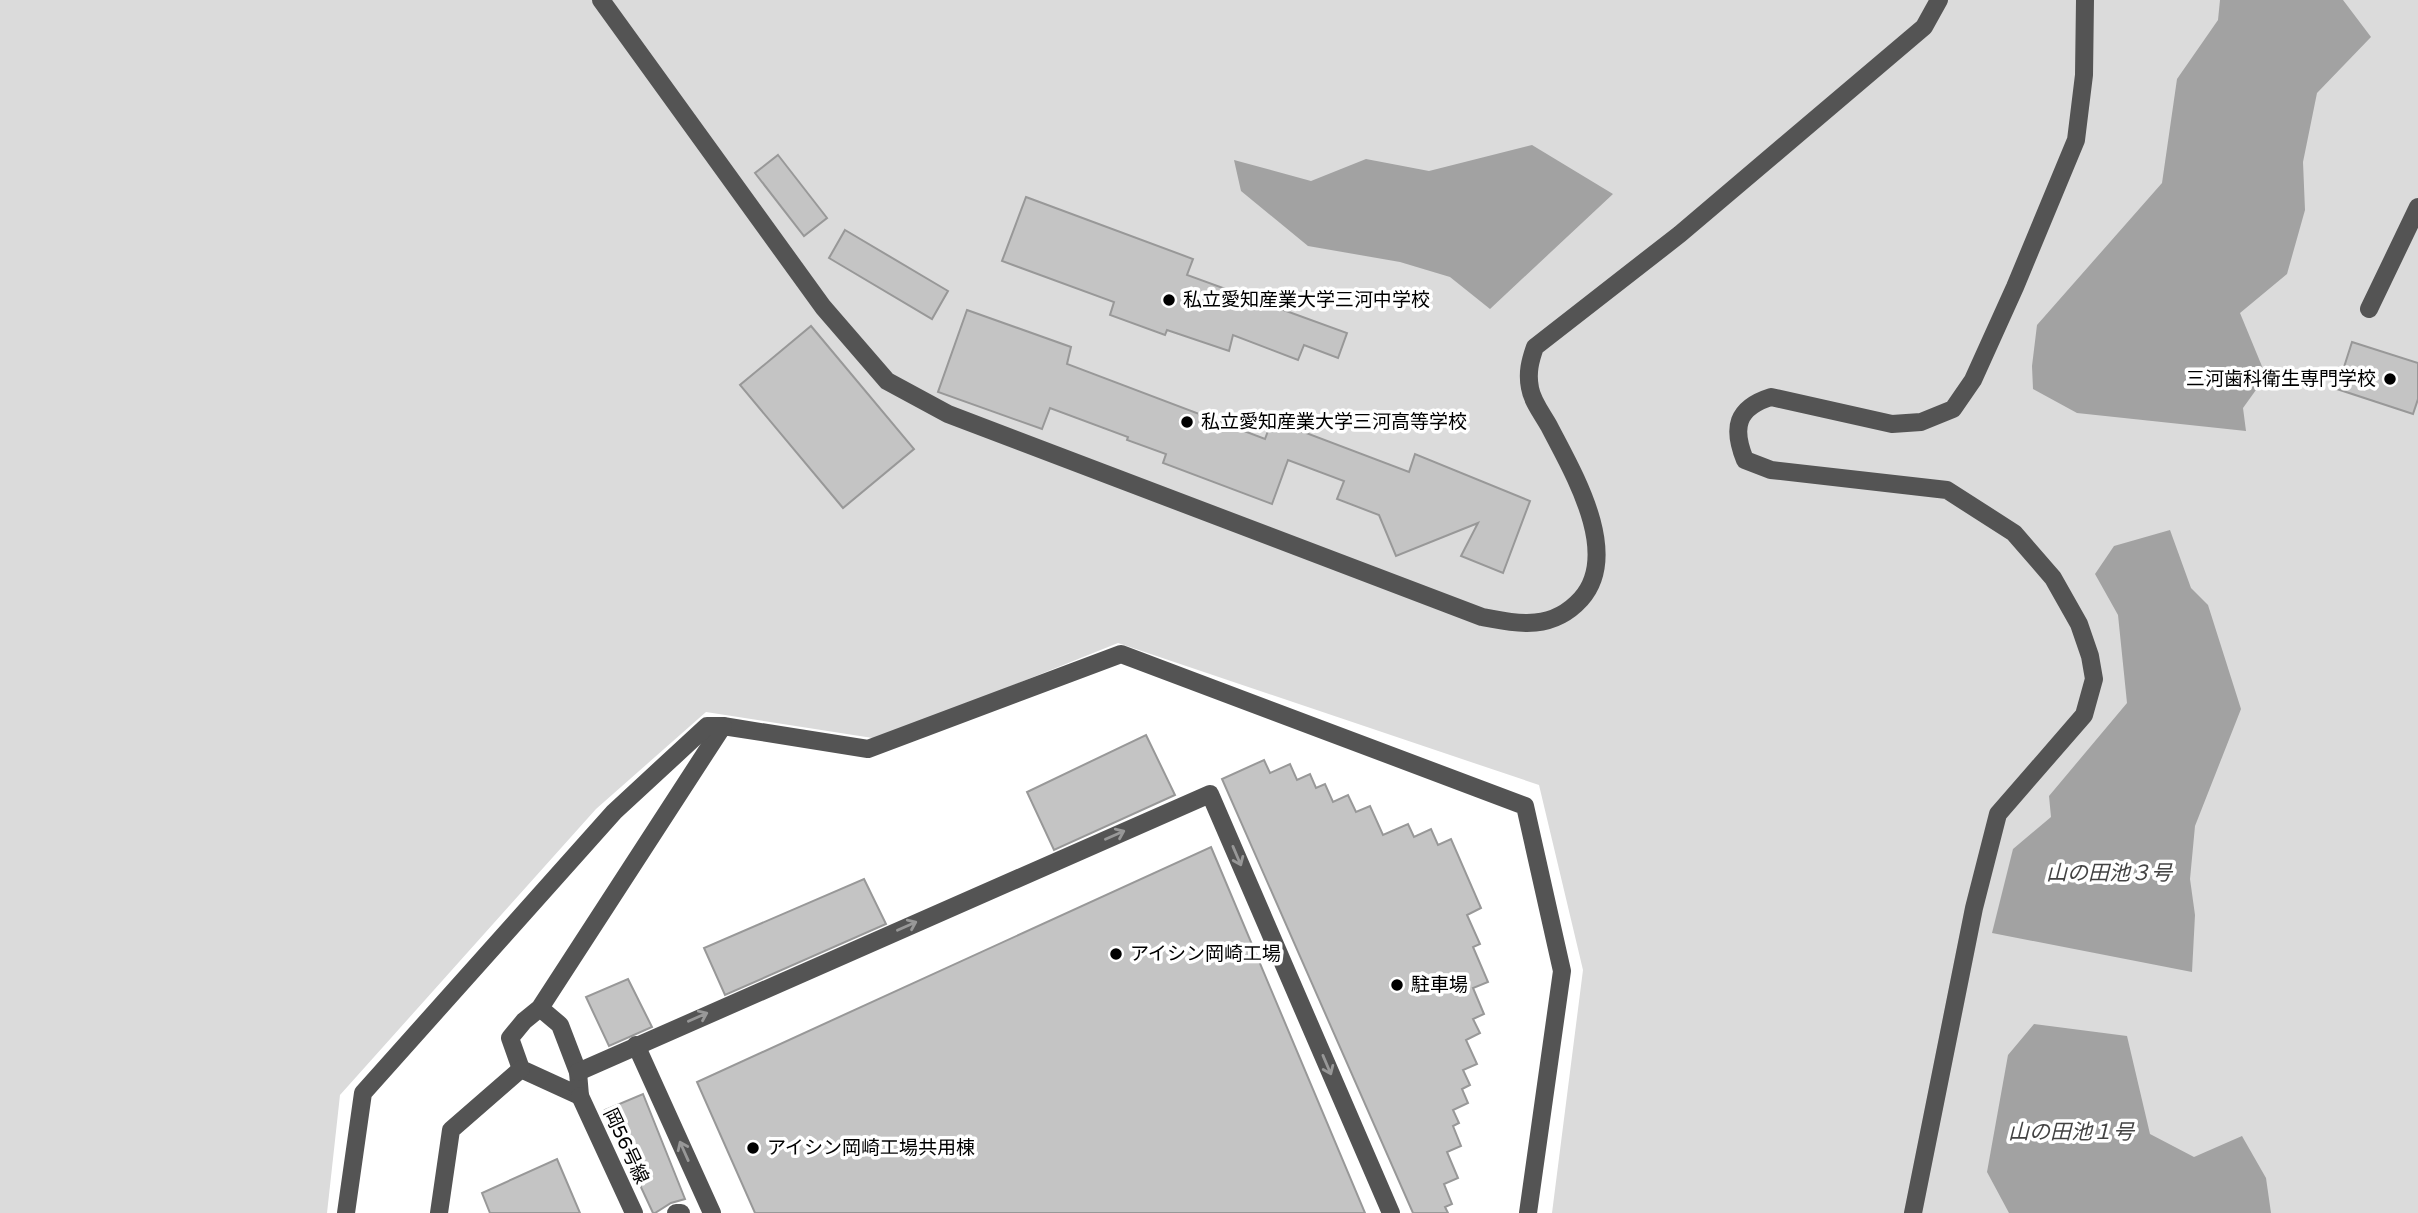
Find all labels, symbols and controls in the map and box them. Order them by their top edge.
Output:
place label: 私立愛知産業大学三河中学校 [1183,289,1430,311]
marker: 私立愛知産業大学三河中学校 [1161,292,1177,308]
place label: 三河歯科衛生専門学校 [2186,368,2376,390]
marker: 三河歯科衛生専門学校 [2382,371,2398,387]
place label: 私立愛知産業大学三河高等学校 [1201,411,1467,433]
marker: 私立愛知産業大学三河高等学校 [1179,414,1195,430]
one-way arrow [1104,828,1126,841]
one-way arrow [1231,845,1244,867]
water label: 山の田池３号 [2046,861,2174,886]
one-way arrow [896,919,917,932]
place label: アイシン岡崎工場 [1130,943,1281,965]
marker: アイシン岡崎工場 [1108,946,1124,962]
place label: 駐車場 [1411,974,1468,996]
marker: 駐車場 [1389,977,1405,993]
one-way arrow [687,1010,709,1023]
one-way arrow [1321,1054,1334,1076]
street label: 岡56号線 [599,1105,653,1187]
water label: 山の田池１号 [2008,1120,2136,1145]
place label: アイシン岡崎工場共用棟 [767,1137,975,1159]
marker: アイシン岡崎工場共用棟 [745,1140,761,1156]
one-way arrow [677,1141,690,1162]

